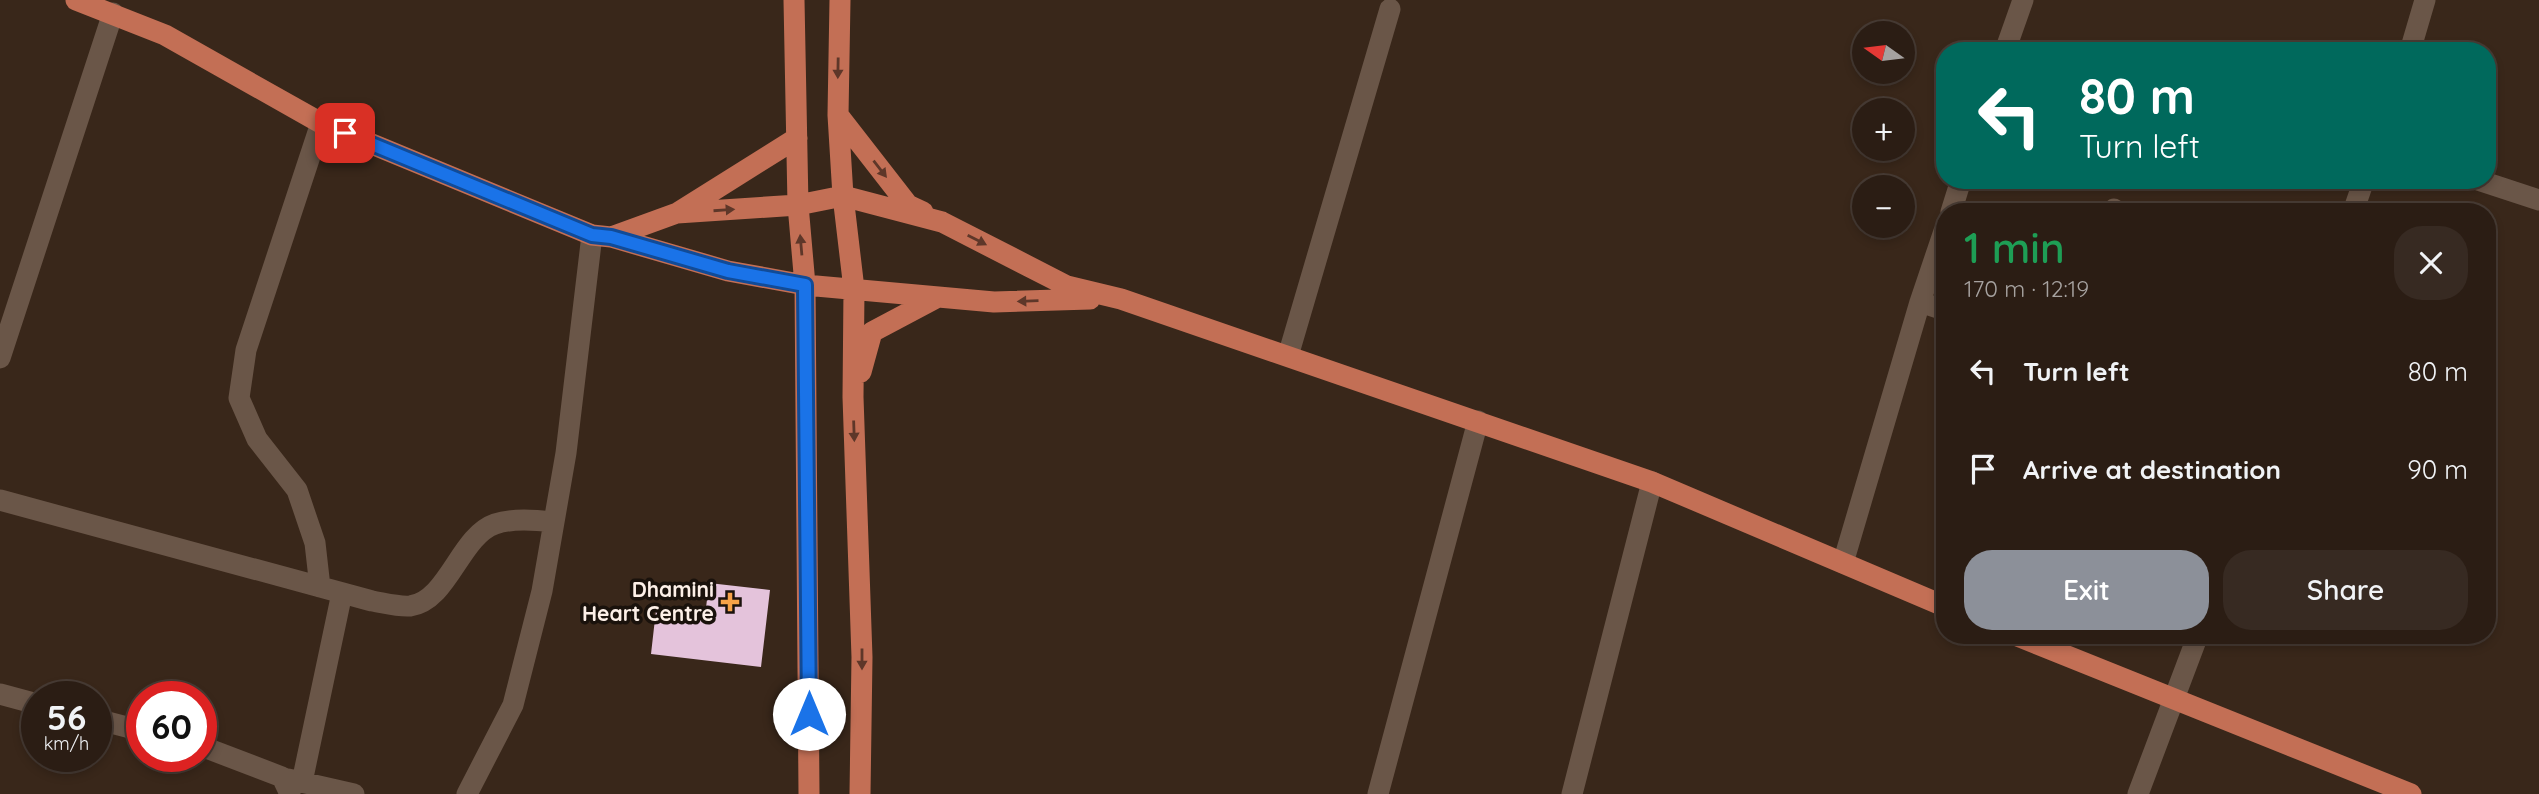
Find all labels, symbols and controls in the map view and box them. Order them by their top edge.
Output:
north arrow [1852,21,1914,84]
map controls [1852,21,1915,238]
one-way arrow [832,57,844,79]
text: 80 m [2079,65,2195,126]
icon: left [1964,70,2055,161]
button: + [1852,98,1915,161]
pin [315,103,375,163]
icon: arrive [326,114,364,152]
text: Turn left [2079,126,2200,166]
one-way arrow [872,159,887,177]
button: − [1852,175,1915,238]
one-way arrow [713,204,735,215]
text: 1 min [1964,221,2065,274]
button: close [2394,226,2468,300]
one-way arrow [796,234,807,256]
one-way arrow [967,235,987,246]
text: 170 m · 12:19 [1964,274,2089,303]
one-way arrow [1017,295,1039,307]
icon: left [1964,352,2002,390]
text: Turn left [2023,355,2130,388]
text: 80 m [2408,355,2468,388]
one-way arrow [849,420,860,442]
icon: arrive [1964,450,2002,488]
text: Arrive at destination [2023,453,2281,486]
text: 90 m [2407,453,2468,486]
button: Exit [1964,550,2209,630]
button: Share [2223,550,2468,630]
place label: Dhamini Heart Centre [582,576,714,626]
marker: Dhamini Heart Centre [720,592,740,612]
one-way arrow [856,648,868,670]
position arrow [772,677,846,751]
speed limit sign: 60 [126,681,217,772]
text: 56 [47,695,86,739]
text: km/h [44,732,89,755]

